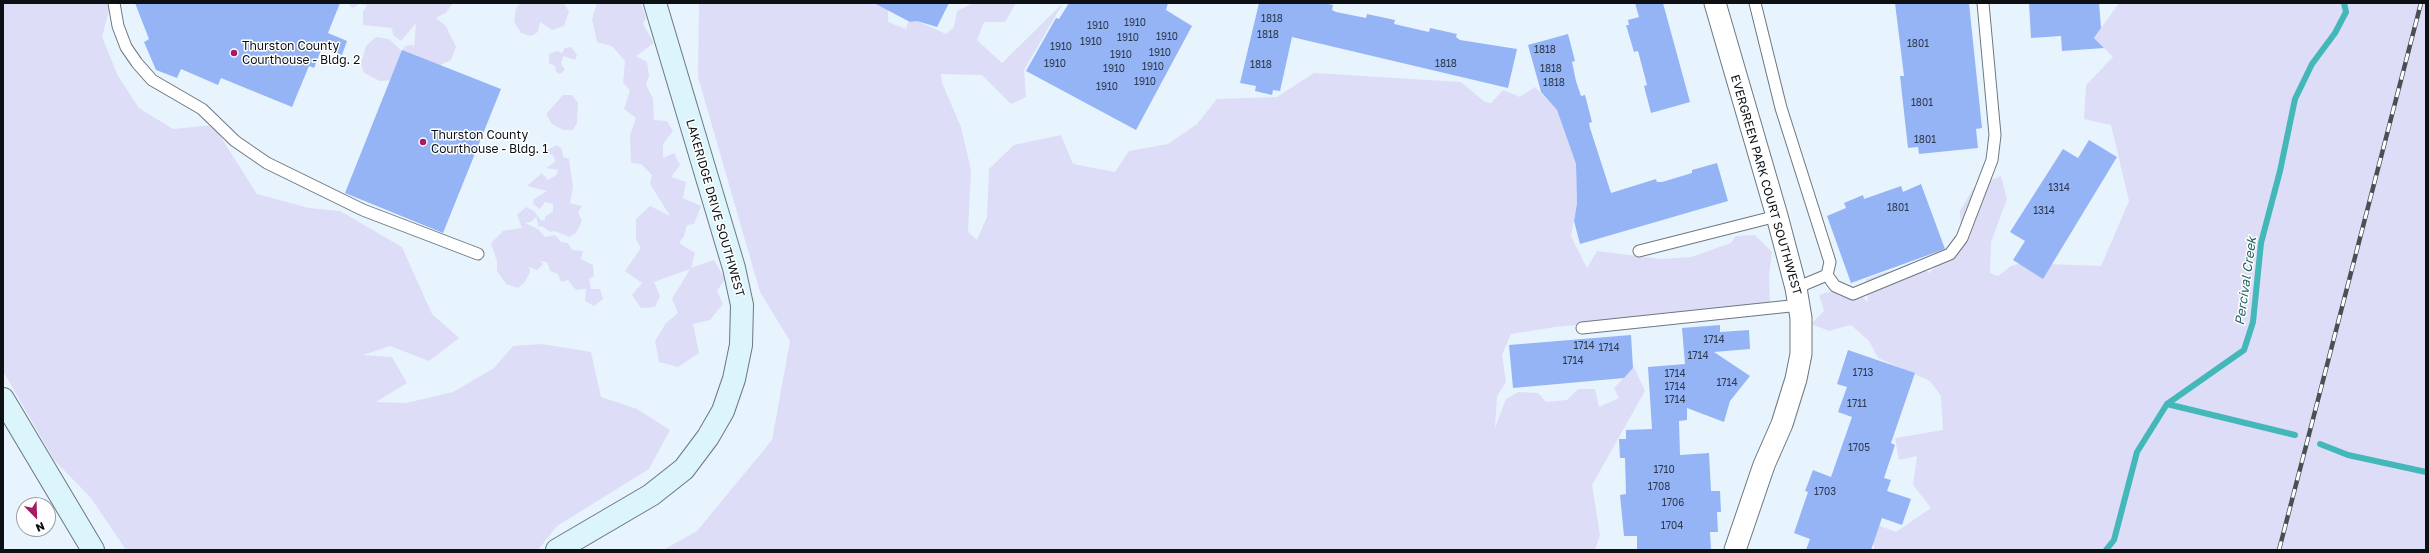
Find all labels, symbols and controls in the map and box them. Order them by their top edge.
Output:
house number: 1818 [1261,13,1283,25]
house number: 1910 [1124,17,1146,29]
house number: 1910 [1087,20,1109,32]
house number: 1818 [1257,29,1279,41]
house number: 1910 [1156,31,1178,43]
house number: 1910 [1117,32,1139,44]
house number: 1910 [1080,36,1102,48]
house number: 1801 [1907,38,1929,50]
place label: Thurston County Courthouse - Bldg. 2 [242,39,360,67]
house number: 1910 [1050,41,1072,53]
house number: 1818 [1534,44,1556,56]
house number: 1910 [1149,47,1171,59]
marker: Thurston County Courthouse - Bldg. 2 [229,48,239,58]
house number: 1910 [1110,49,1132,61]
house number: 1910 [1044,58,1066,70]
house number: 1818 [1435,58,1457,70]
house number: 1818 [1250,59,1272,71]
house number: 1910 [1142,61,1164,73]
house number: 1910 [1103,63,1125,75]
house number: 1818 [1540,63,1562,75]
street label: EVERGREEN PARK COURT SOUTHWEST [1728,73,1804,297]
house number: 1910 [1134,76,1156,88]
house number: 1818 [1543,77,1565,89]
house number: 1910 [1096,81,1118,93]
house number: 1801 [1911,97,1933,109]
street label: LAKERIDGE DRIVE SOUTHWEST [683,117,747,299]
place label: Thurston County Courthouse - Bldg. 1 [431,128,548,156]
house number: 1801 [1914,134,1936,146]
marker: Thurston County Courthouse - Bldg. 1 [418,137,428,147]
house number: 1314 [2048,182,2070,194]
house number: 1801 [1887,202,1909,214]
house number: 1314 [2033,205,2055,217]
water label: Percival Creek [2232,236,2260,326]
house number: 1714 [1703,334,1725,346]
house number: 1714 [1573,340,1595,352]
house number: 1714 [1598,342,1620,354]
house number: 1714 [1687,350,1709,362]
house number: 1714 [1562,355,1584,367]
house number: 1713 [1853,367,1873,379]
house number: 1714 [1664,368,1686,380]
house number: 1714 [1716,377,1738,389]
house number: 1714 [1664,381,1686,393]
house number: 1714 [1664,394,1686,406]
house number: 1711 [1847,398,1867,410]
house number: 1705 [1848,442,1870,454]
house number: 1710 [1653,464,1675,476]
house number: 1708 [1648,481,1670,493]
house number: 1703 [1814,486,1836,498]
north arrow [16,497,56,537]
house number: 1706 [1662,497,1684,509]
text: N [34,520,47,535]
house number: 1704 [1661,520,1683,532]

